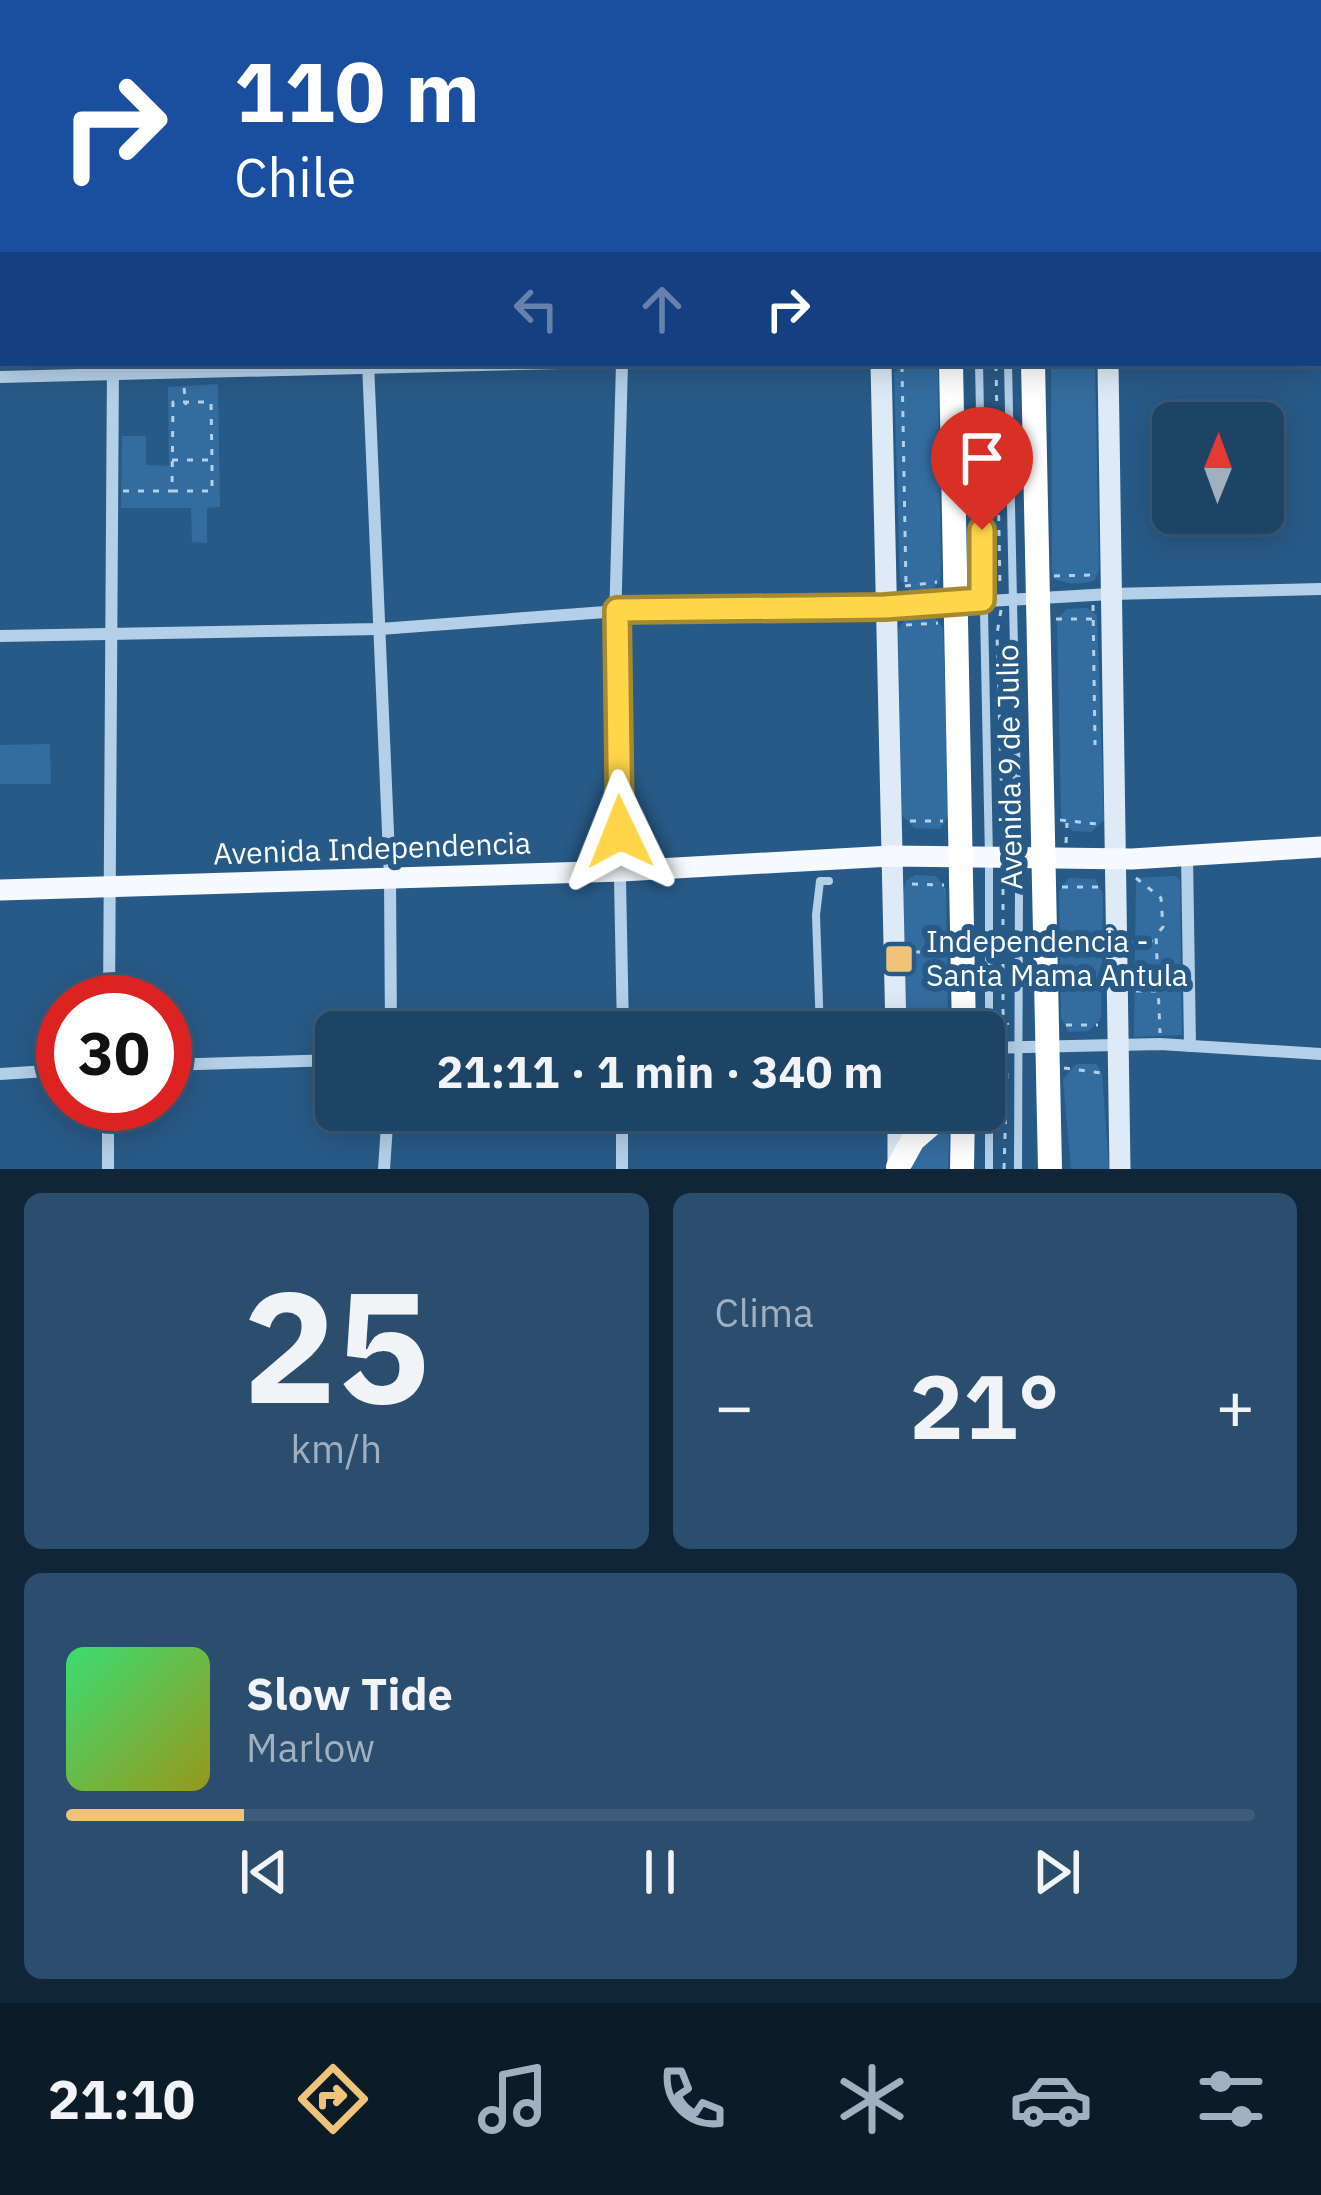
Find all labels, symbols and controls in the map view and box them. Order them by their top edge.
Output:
text: 110 m [234,36,480,145]
icon: right [36,48,192,204]
text: Chile [234,142,356,212]
icon: left [503,276,569,342]
icon: ahead [629,276,695,342]
icon: right [755,276,821,342]
north arrow [1152,402,1284,534]
map controls [1152,402,1284,534]
pin [931,407,1033,530]
icon: arrive [949,425,1015,491]
street label: Avenida 9 de Julio [987,644,1030,890]
position arrow [557,769,683,895]
street label: Avenida Independencia [212,822,532,873]
place label: Independencia - Santa Mama Antula [926,921,1188,994]
marker: Independencia - Santa Mama Antula [883,943,915,975]
speed limit sign: 30 [36,975,192,1131]
text: 21:11 · 1 min · 340 m [437,1042,883,1100]
text: 25 [243,1243,430,1446]
text: Clima [715,1287,814,1338]
text: 21° [910,1347,1060,1464]
text: − [715,1362,754,1448]
text: + [1215,1362,1255,1448]
text: km/h [290,1423,382,1474]
text: Slow Tide [246,1664,453,1722]
text: Marlow [246,1722,375,1773]
icon: previous [231,1839,297,1905]
icon: pause [627,1839,693,1905]
icon: next [1024,1839,1090,1905]
icon: directions [291,2057,375,2141]
icon: music [471,2057,555,2141]
icon: phone [650,2057,734,2141]
icon: climate [830,2057,914,2141]
icon: car [1009,2057,1093,2141]
icon: filters [1189,2057,1273,2141]
text: 21:10 [48,2064,195,2134]

